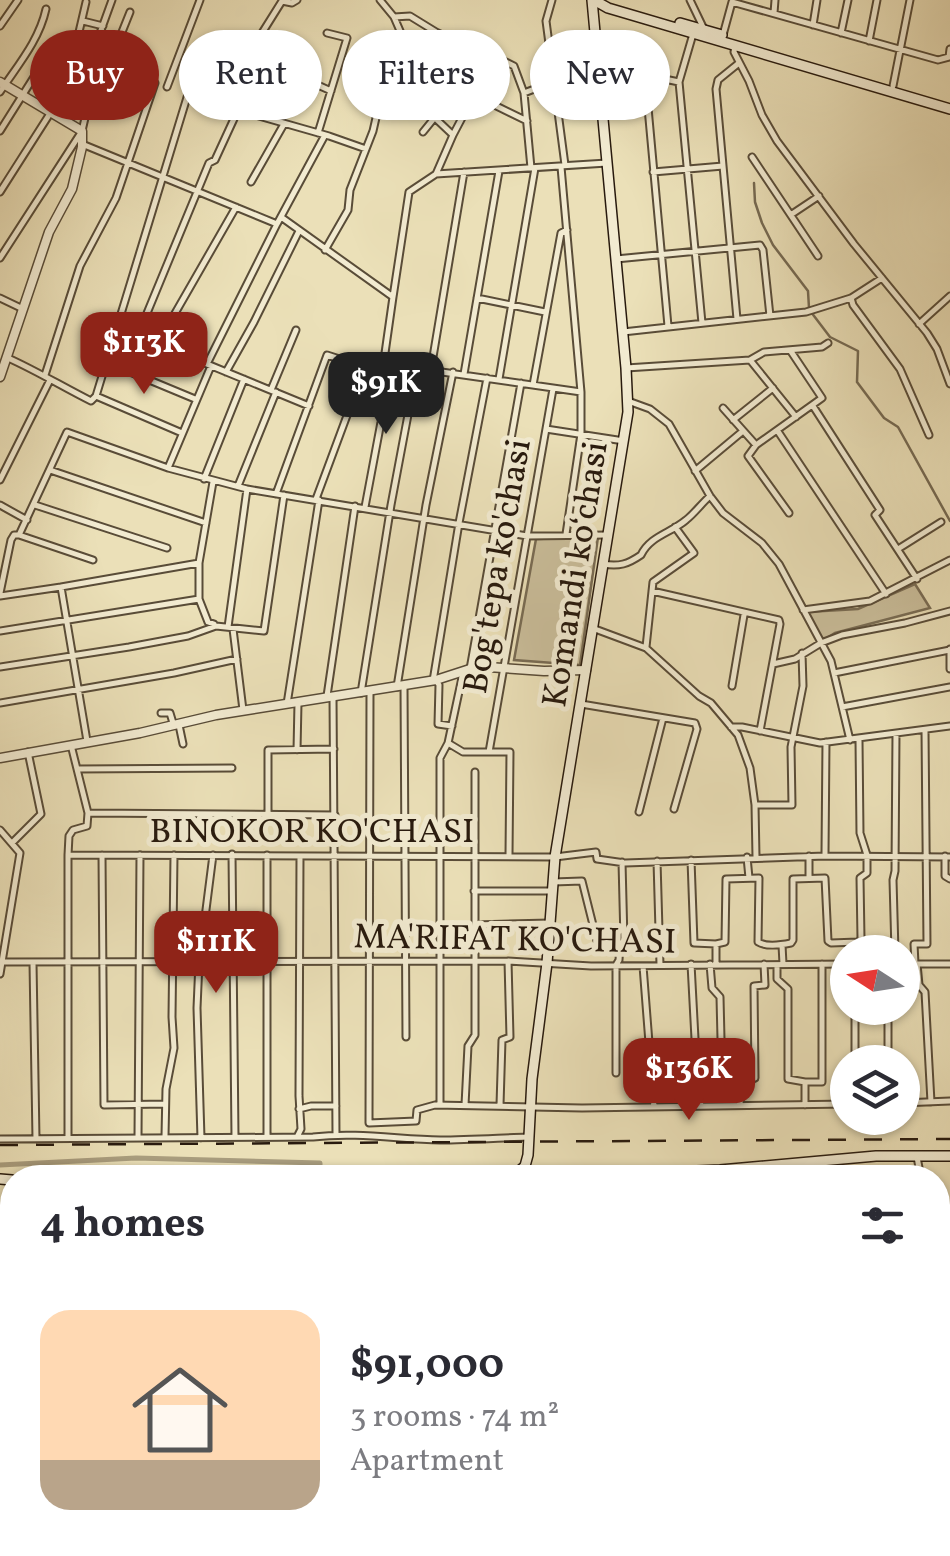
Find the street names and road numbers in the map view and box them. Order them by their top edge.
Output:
street label: Bog'tepa ko'chasi [453,435,545,698]
street label: Komandi ko‘chasi [532,438,622,711]
street label: BINOKOR KO'CHASI [149,809,475,857]
street label: MA'RIFAT KO'CHASI [353,914,677,968]

